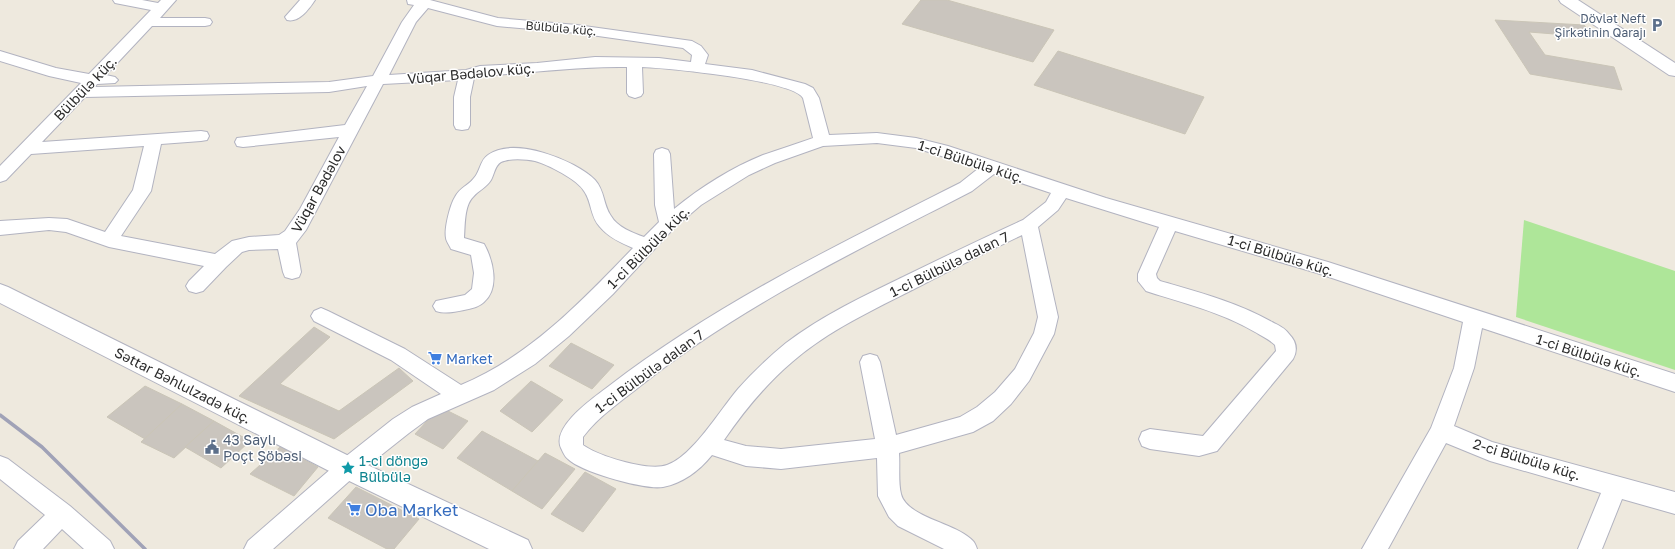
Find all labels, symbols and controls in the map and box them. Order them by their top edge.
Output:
place label: Dövlət Neft Şirkətinin Qarajı [1555,11,1646,40]
street label: Bülbülə küç. [525,17,597,39]
parking icon: Dövlət Neft Şirkətinin Qarajı [1649,17,1665,33]
street label: Bülbülə küç. [50,52,120,124]
street label: Vüqar Bədəlov küç. [406,59,536,87]
street label: 1-ci Bülbülə küç. [916,136,1026,186]
street label: Vüqar Bədəlov [287,142,349,235]
street label: 1-ci Bülbülə küç. [603,202,693,292]
street label: 1-ci Bülbülə dalan 7 [887,228,1011,300]
street label: 1-ci Bülbülə küç. [1226,231,1336,279]
street label: 1-ci Bülbülə dalan 7 [591,326,707,416]
street label: 1-ci Bülbülə küç. [1534,330,1644,380]
street label: Səttar Bəhlulzadə küç. [112,343,254,427]
supermarket icon: Market [427,350,443,366]
place label: Market [446,350,493,367]
place label: 43 Saylı Poçt Şöbəsi [223,431,302,464]
street label: 2-ci Bülbülə küç. [1471,435,1583,483]
public building icon: 43 Saylı Poçt Şöbəsi [204,439,220,455]
place label: 1-ci döngə Bülbülə [359,452,428,485]
place icon: 1-ci döngə Bülbülə [340,460,356,476]
place label: Oba Market [365,499,459,520]
supermarket icon: Oba Market [346,501,362,517]

